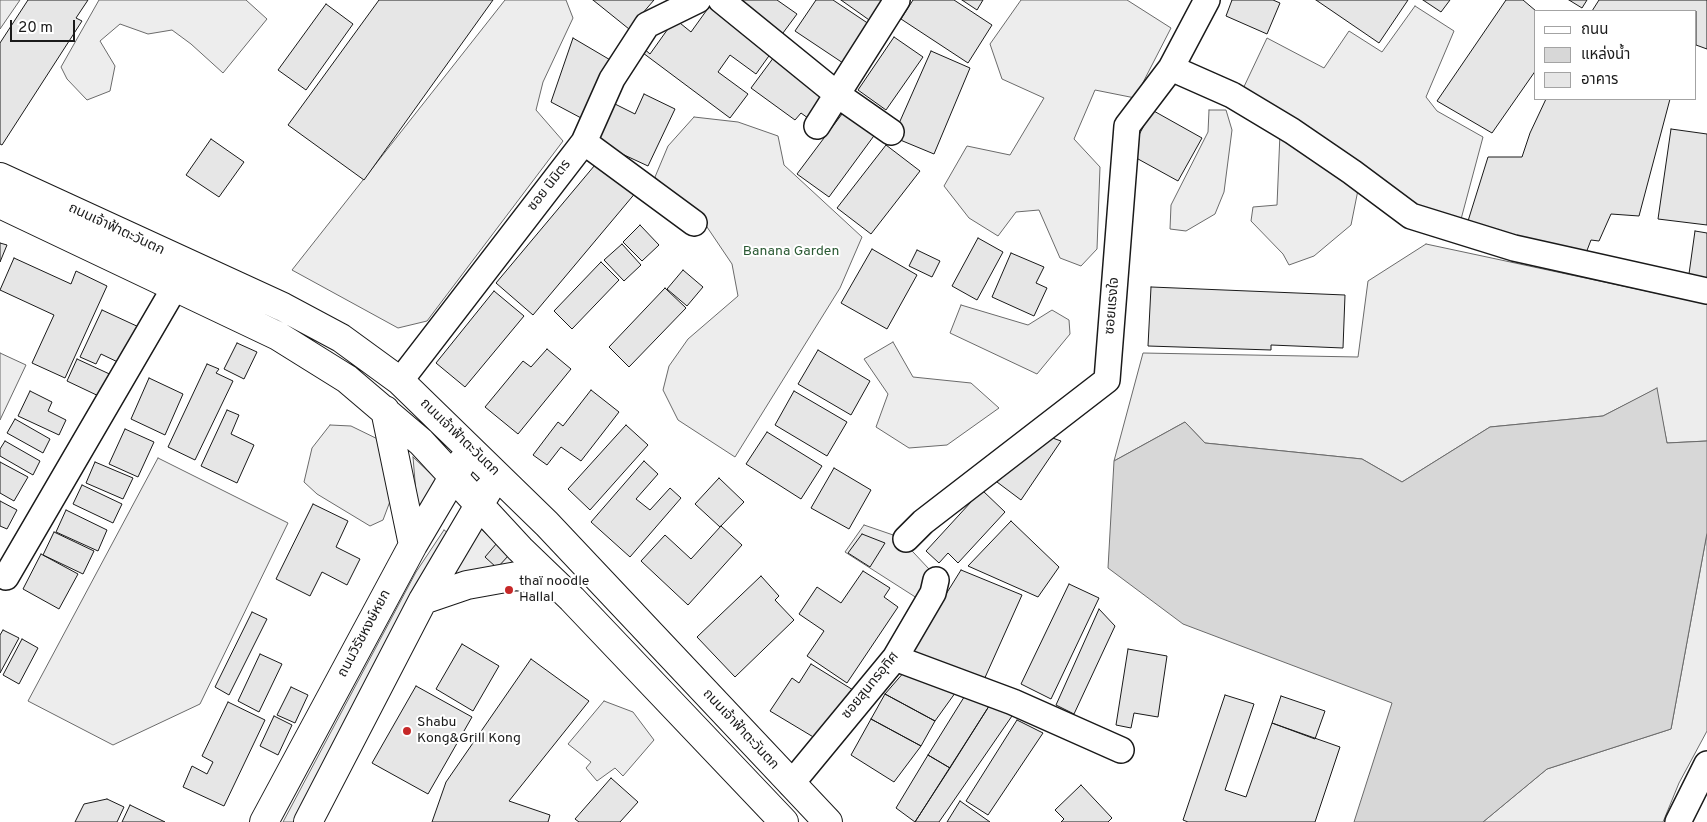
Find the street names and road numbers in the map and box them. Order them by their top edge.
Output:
street label: ซอย นิมิตร [525,157,575,215]
street label: ถนนเจ้าฟ้าตะวันตก [65,200,167,260]
street label: ซอยแรงใจ [1102,277,1124,335]
street label: ถนนเจ้าฟ้าตะวันตก [416,396,502,480]
street label: ถนนวิรัชหงษ์หยก [335,587,395,681]
street label: ซอยสุนทรอุทิศ [839,649,903,723]
street label: ถนนเจ้าฟ้าตะวันตก [698,686,782,774]

